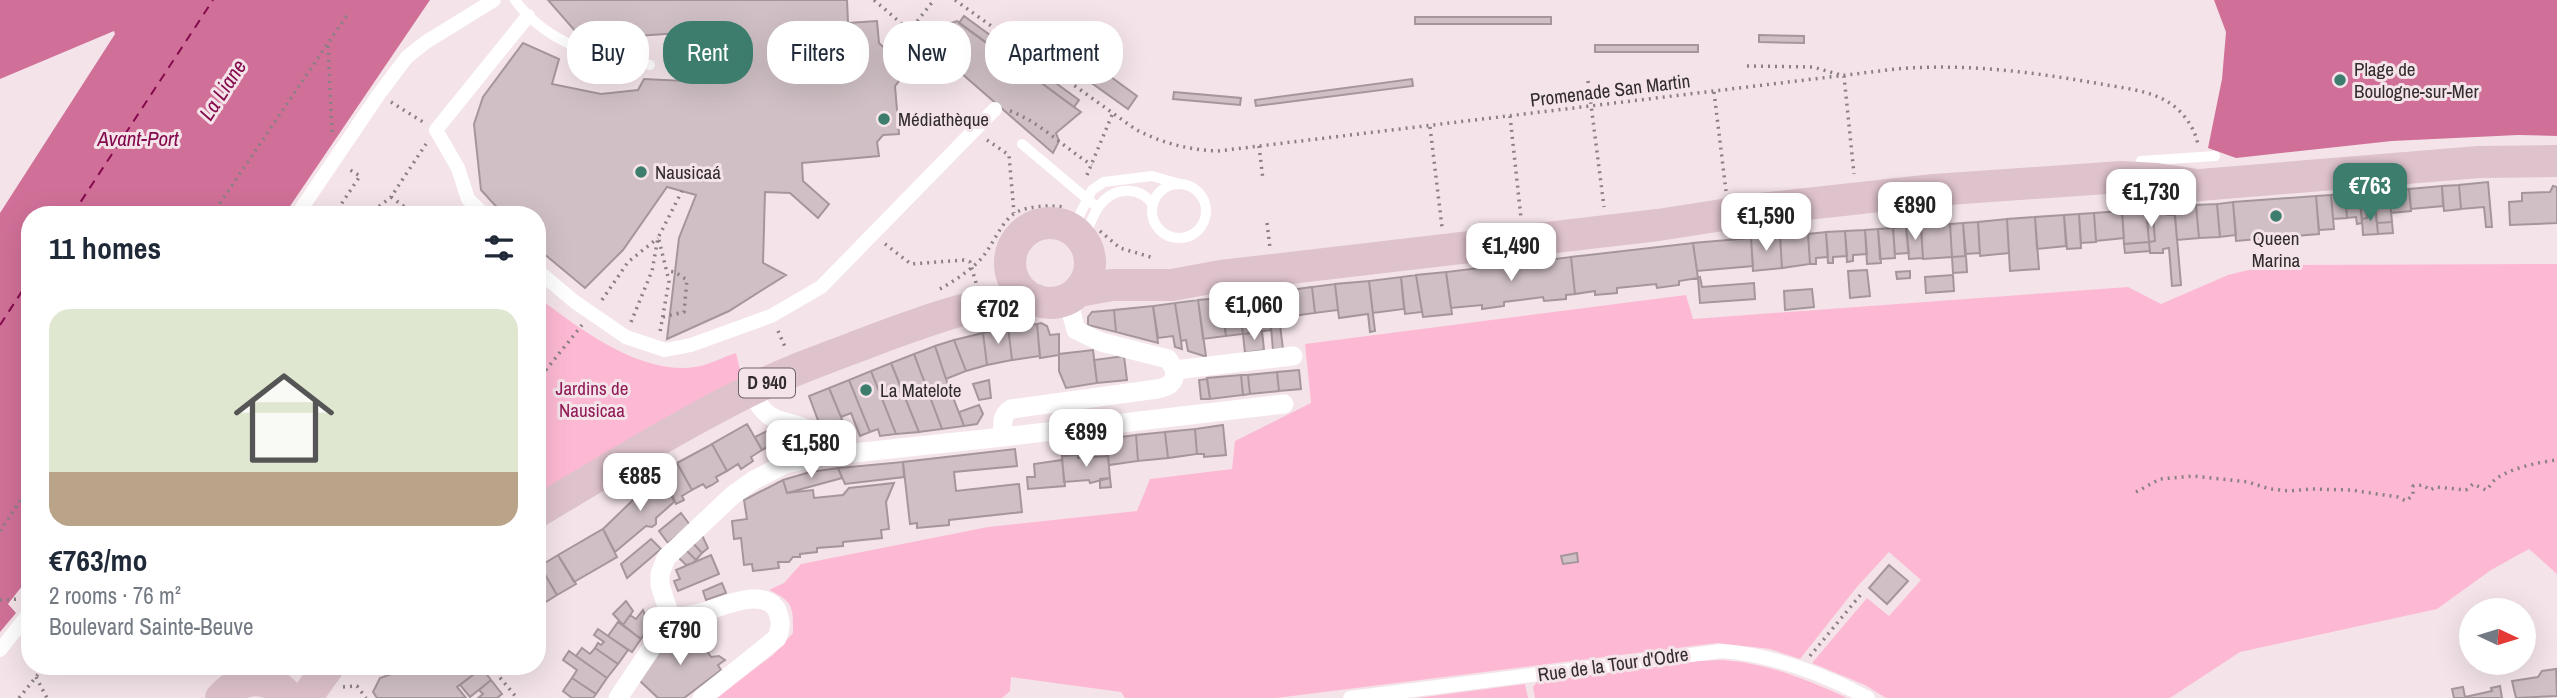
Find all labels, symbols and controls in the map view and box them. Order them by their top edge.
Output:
chip: Buy [567,21,649,84]
chip: Rent [663,21,753,84]
chip: Filters [767,21,869,84]
chip: New [883,21,971,84]
chip: Apartment [985,21,1123,84]
water label: La Liane [192,54,253,126]
place label: Plage de Boulogne-sur-Mer [2354,56,2479,104]
street label: Promenade San Martin [1528,67,1692,113]
marker: Plage de Boulogne-sur-Mer [2332,72,2348,88]
place label: Médiathèque [898,106,989,132]
marker: Médiathèque [876,111,892,127]
water label: Avant-Port [97,124,180,153]
place label: Nausicaá [655,159,721,185]
marker: Nausicaá [633,164,649,180]
pin: €763 [2329,164,2411,223]
pin: €1,730 [2094,170,2208,229]
text: €763 [2349,170,2391,201]
text: €1,730 [2122,176,2180,207]
pin: €890 [1874,182,1956,242]
text: €890 [1894,189,1936,220]
pin: €1,590 [1709,194,1823,253]
text: €1,590 [1737,200,1795,231]
marker: Queen Marina [2268,208,2284,224]
pin: €1,490 [1454,224,1568,283]
place label: Queen Marina [2252,225,2301,273]
text: 11 homes [49,228,161,268]
icon: filters [480,229,518,267]
text: €1,490 [1482,230,1540,261]
pin: €1,060 [1197,282,1311,342]
pin: €702 [957,286,1039,346]
text: €1,060 [1225,289,1283,320]
text: €702 [977,293,1019,324]
icon: home [221,355,347,481]
road number: D 940 [739,368,795,398]
park label: Jardins de Nausicaa [556,375,628,423]
place label: La Matelote [880,377,961,403]
marker: La Matelote [858,382,874,398]
pin: €899 [1045,410,1127,469]
text: €899 [1065,416,1107,447]
pin: €1,580 [754,420,868,480]
text: €1,580 [782,427,840,458]
pin: €885 [599,454,681,513]
text: €885 [619,460,661,491]
text: €763/mo [49,540,147,580]
text: 2 rooms · 76 m² [49,580,181,611]
north arrow [2459,598,2536,676]
map controls [2459,598,2536,675]
pin: €790 [639,608,721,667]
text: Boulevard Sainte-Beuve [49,611,253,642]
text: €790 [659,614,701,645]
street label: Rue de la Tour d'Odre [1536,641,1690,687]

